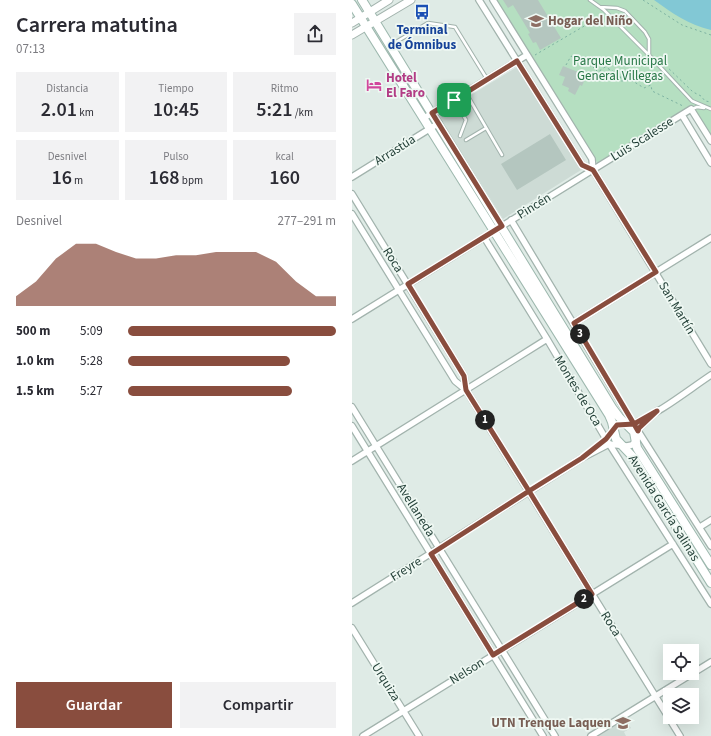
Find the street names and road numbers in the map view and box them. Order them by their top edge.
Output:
street label: Luis Scalesse [607,113,677,165]
street label: Arrastúa [371,130,419,170]
street label: Pincén [514,189,554,223]
street label: Roca [378,244,408,276]
street label: San Martín [654,278,700,338]
street label: Montes de Oca [550,352,606,430]
street label: Avenida García Salinas [624,451,704,565]
street label: Avellaneda [392,480,440,540]
street label: Freyre [387,552,425,586]
street label: Roca [596,608,626,640]
street label: Nelson [446,653,488,689]
street label: Urquiza [367,659,405,705]

